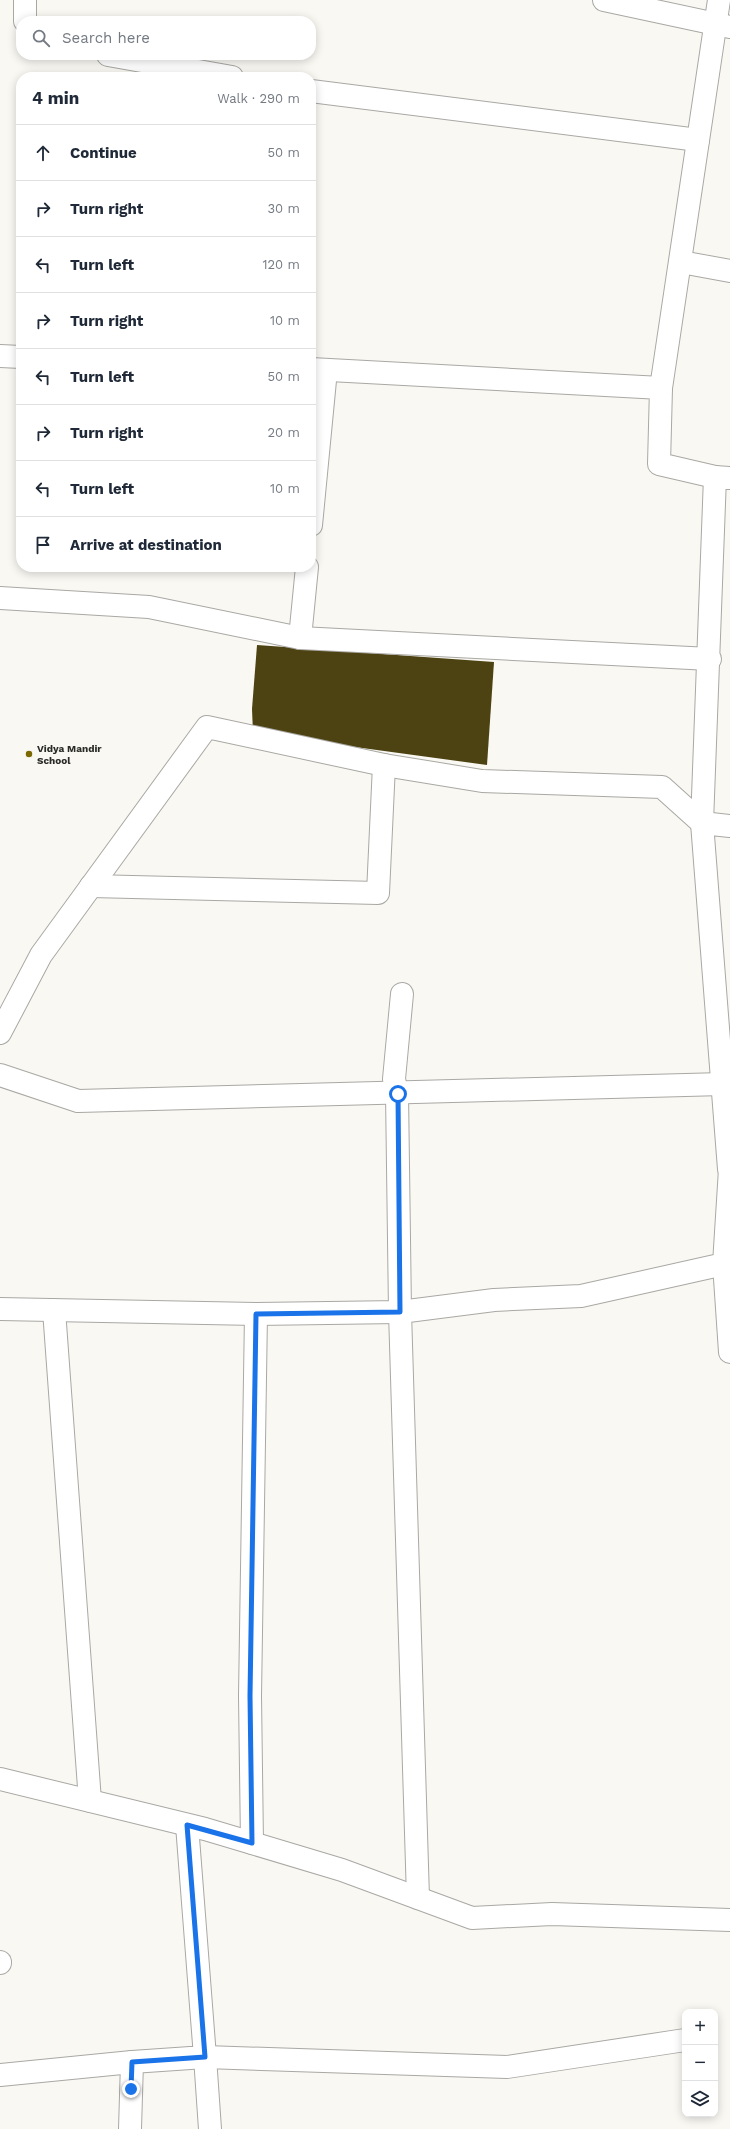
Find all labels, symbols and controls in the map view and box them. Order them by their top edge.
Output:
search box [16,16,316,60]
icon: search [30,27,52,49]
text: Search here [62,29,150,47]
text: 4 min [32,88,79,108]
text: Walk · 290 m [217,91,300,106]
icon: ahead [32,142,54,164]
text: Continue [70,144,137,162]
text: 50 m [268,145,300,160]
icon: right [32,198,54,220]
text: Turn right [70,200,143,218]
text: 30 m [268,201,300,216]
icon: left [32,254,54,276]
text: Turn left [70,256,134,274]
text: 120 m [262,257,300,272]
icon: right [32,310,54,332]
text: Turn right [70,312,143,330]
text: 10 m [270,313,300,328]
icon: left [32,366,54,388]
text: Turn left [70,368,134,386]
text: 50 m [268,369,300,384]
icon: right [32,422,54,444]
text: Turn right [70,424,143,442]
text: 20 m [268,425,300,440]
icon: left [32,478,54,500]
text: Turn left [70,480,134,498]
text: 10 m [270,481,300,496]
icon: arrive [32,534,54,556]
text: Arrive at destination [70,536,222,554]
place label: Vidya Mandir School [37,743,102,766]
marker: Vidya Mandir School [24,749,34,759]
route start [389,1085,407,1103]
map controls [682,2009,718,2117]
button: + [682,2009,718,2045]
button: − [682,2045,718,2081]
route end [122,2080,140,2098]
button: layers [682,2081,718,2117]

